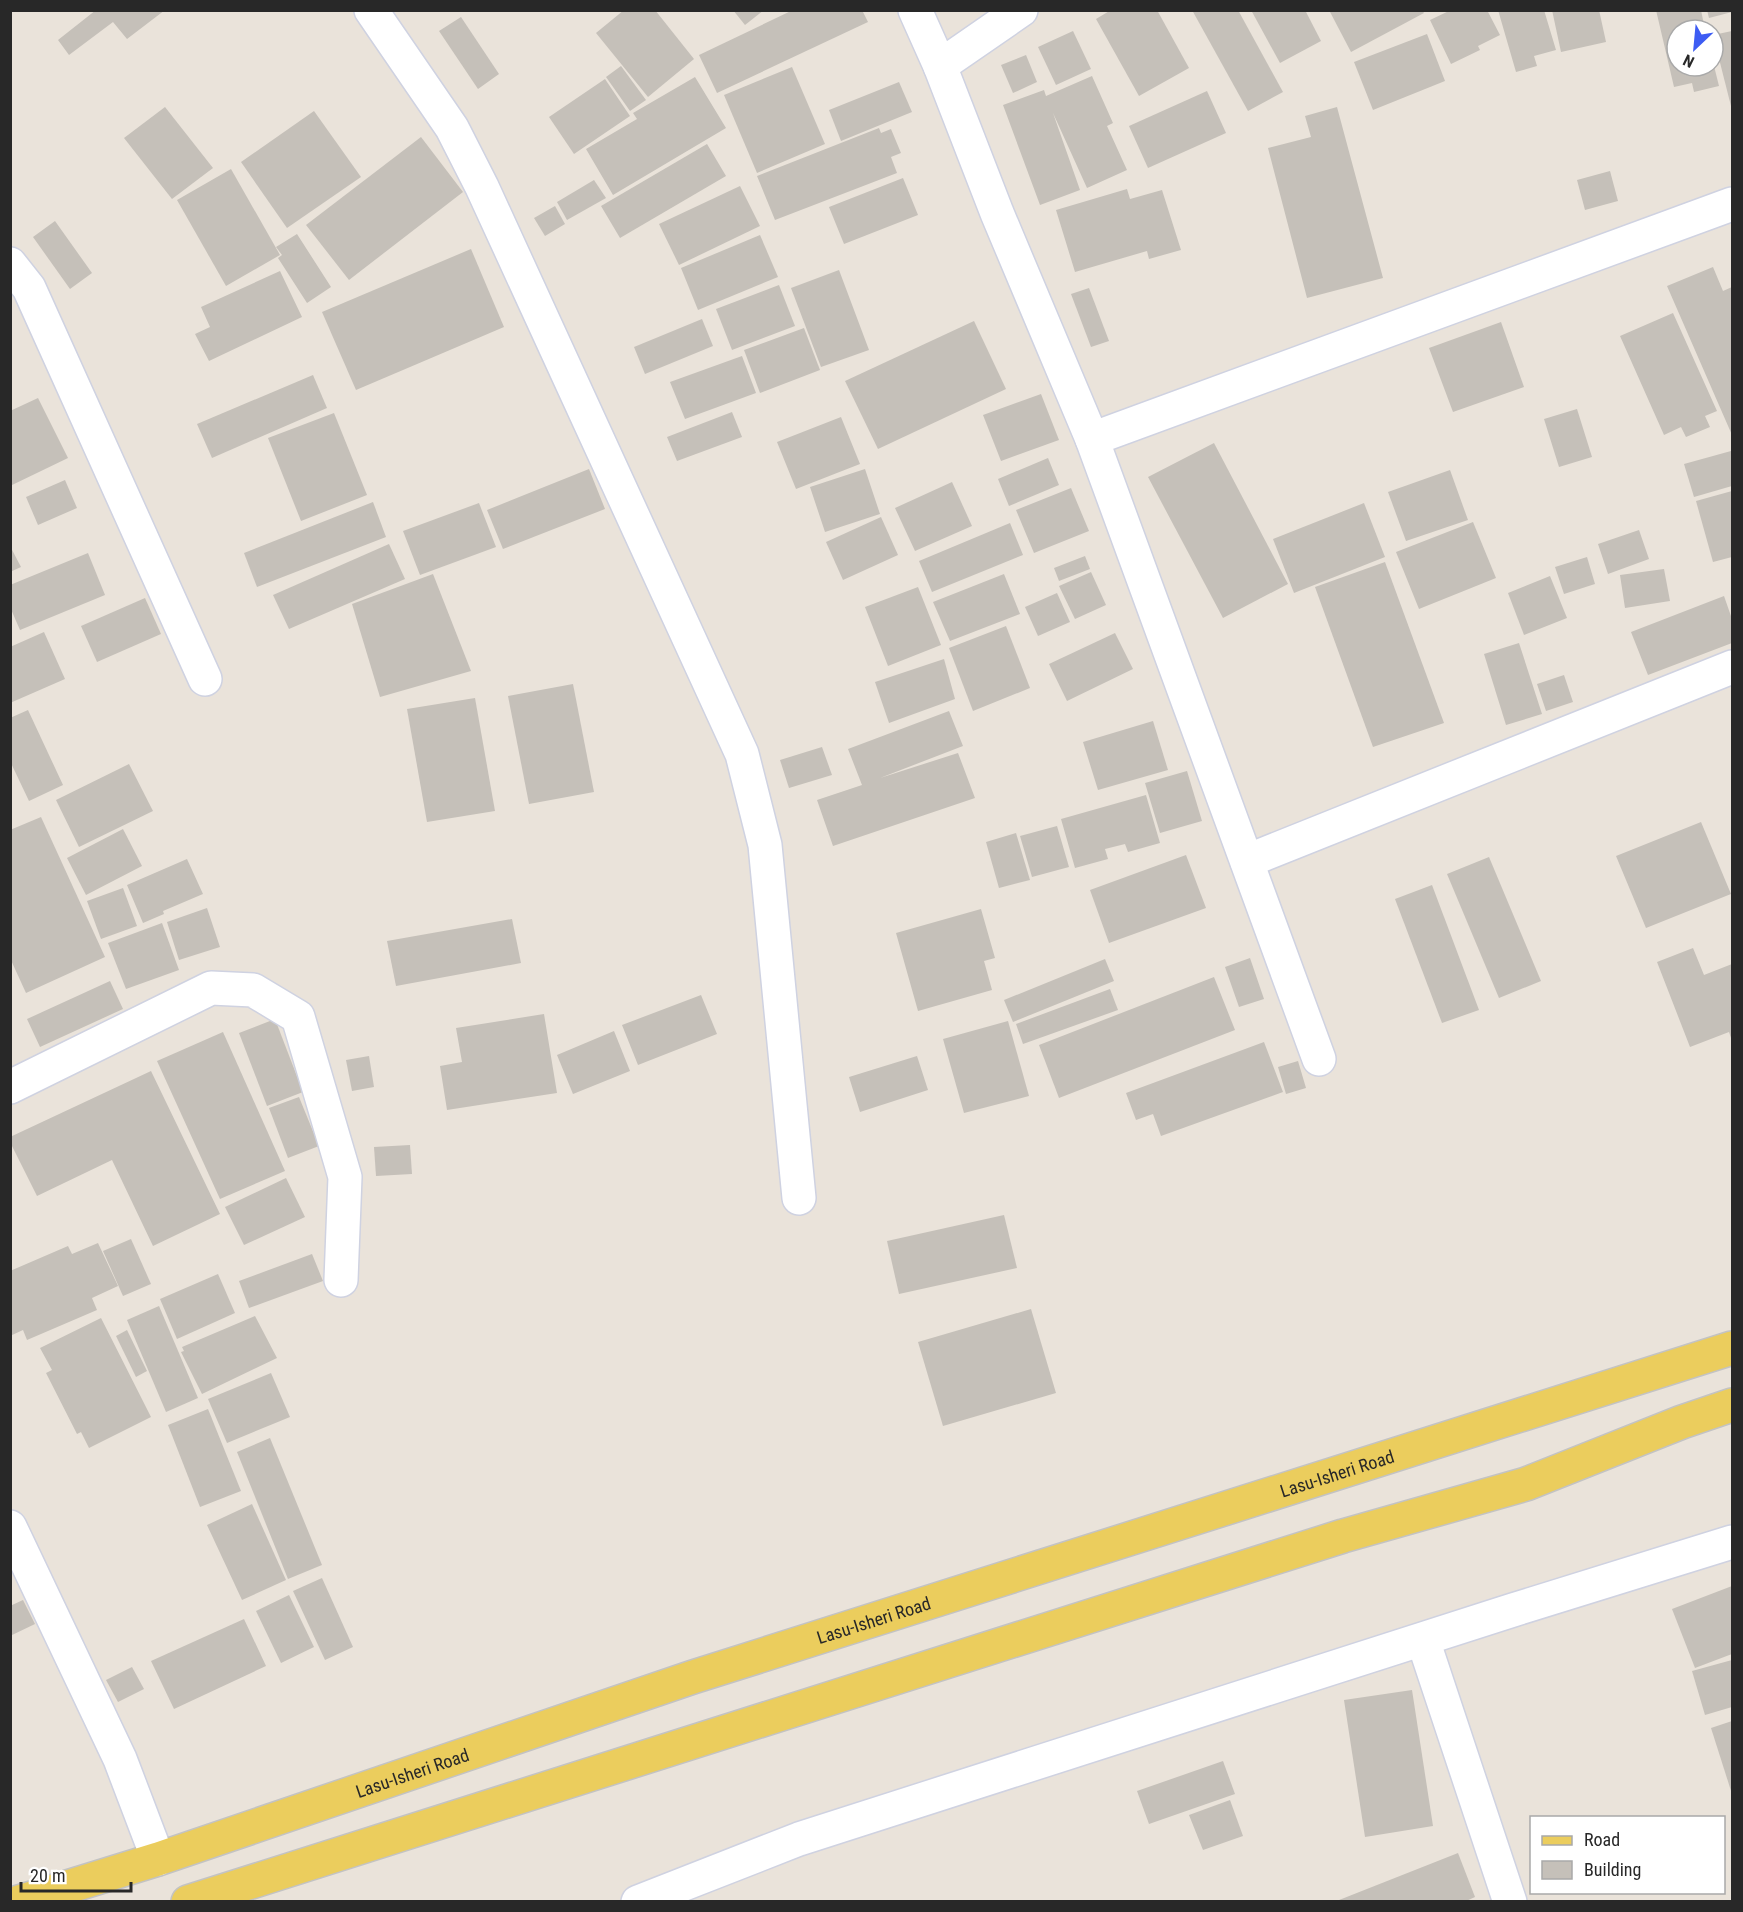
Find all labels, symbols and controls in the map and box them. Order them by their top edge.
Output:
north arrow [1665,18,1725,78]
text: N [1680,50,1697,72]
street label: Lasu-Isheri Road [1277,1445,1396,1501]
street label: Lasu-Isheri Road [814,1592,933,1648]
street label: Lasu-Isheri Road [353,1744,472,1802]
legend [1530,1816,1725,1894]
text: Road [1584,1829,1620,1850]
scale bar [21,1855,130,1893]
text: Building [1584,1859,1641,1880]
text: 20 m [30,1865,65,1886]

